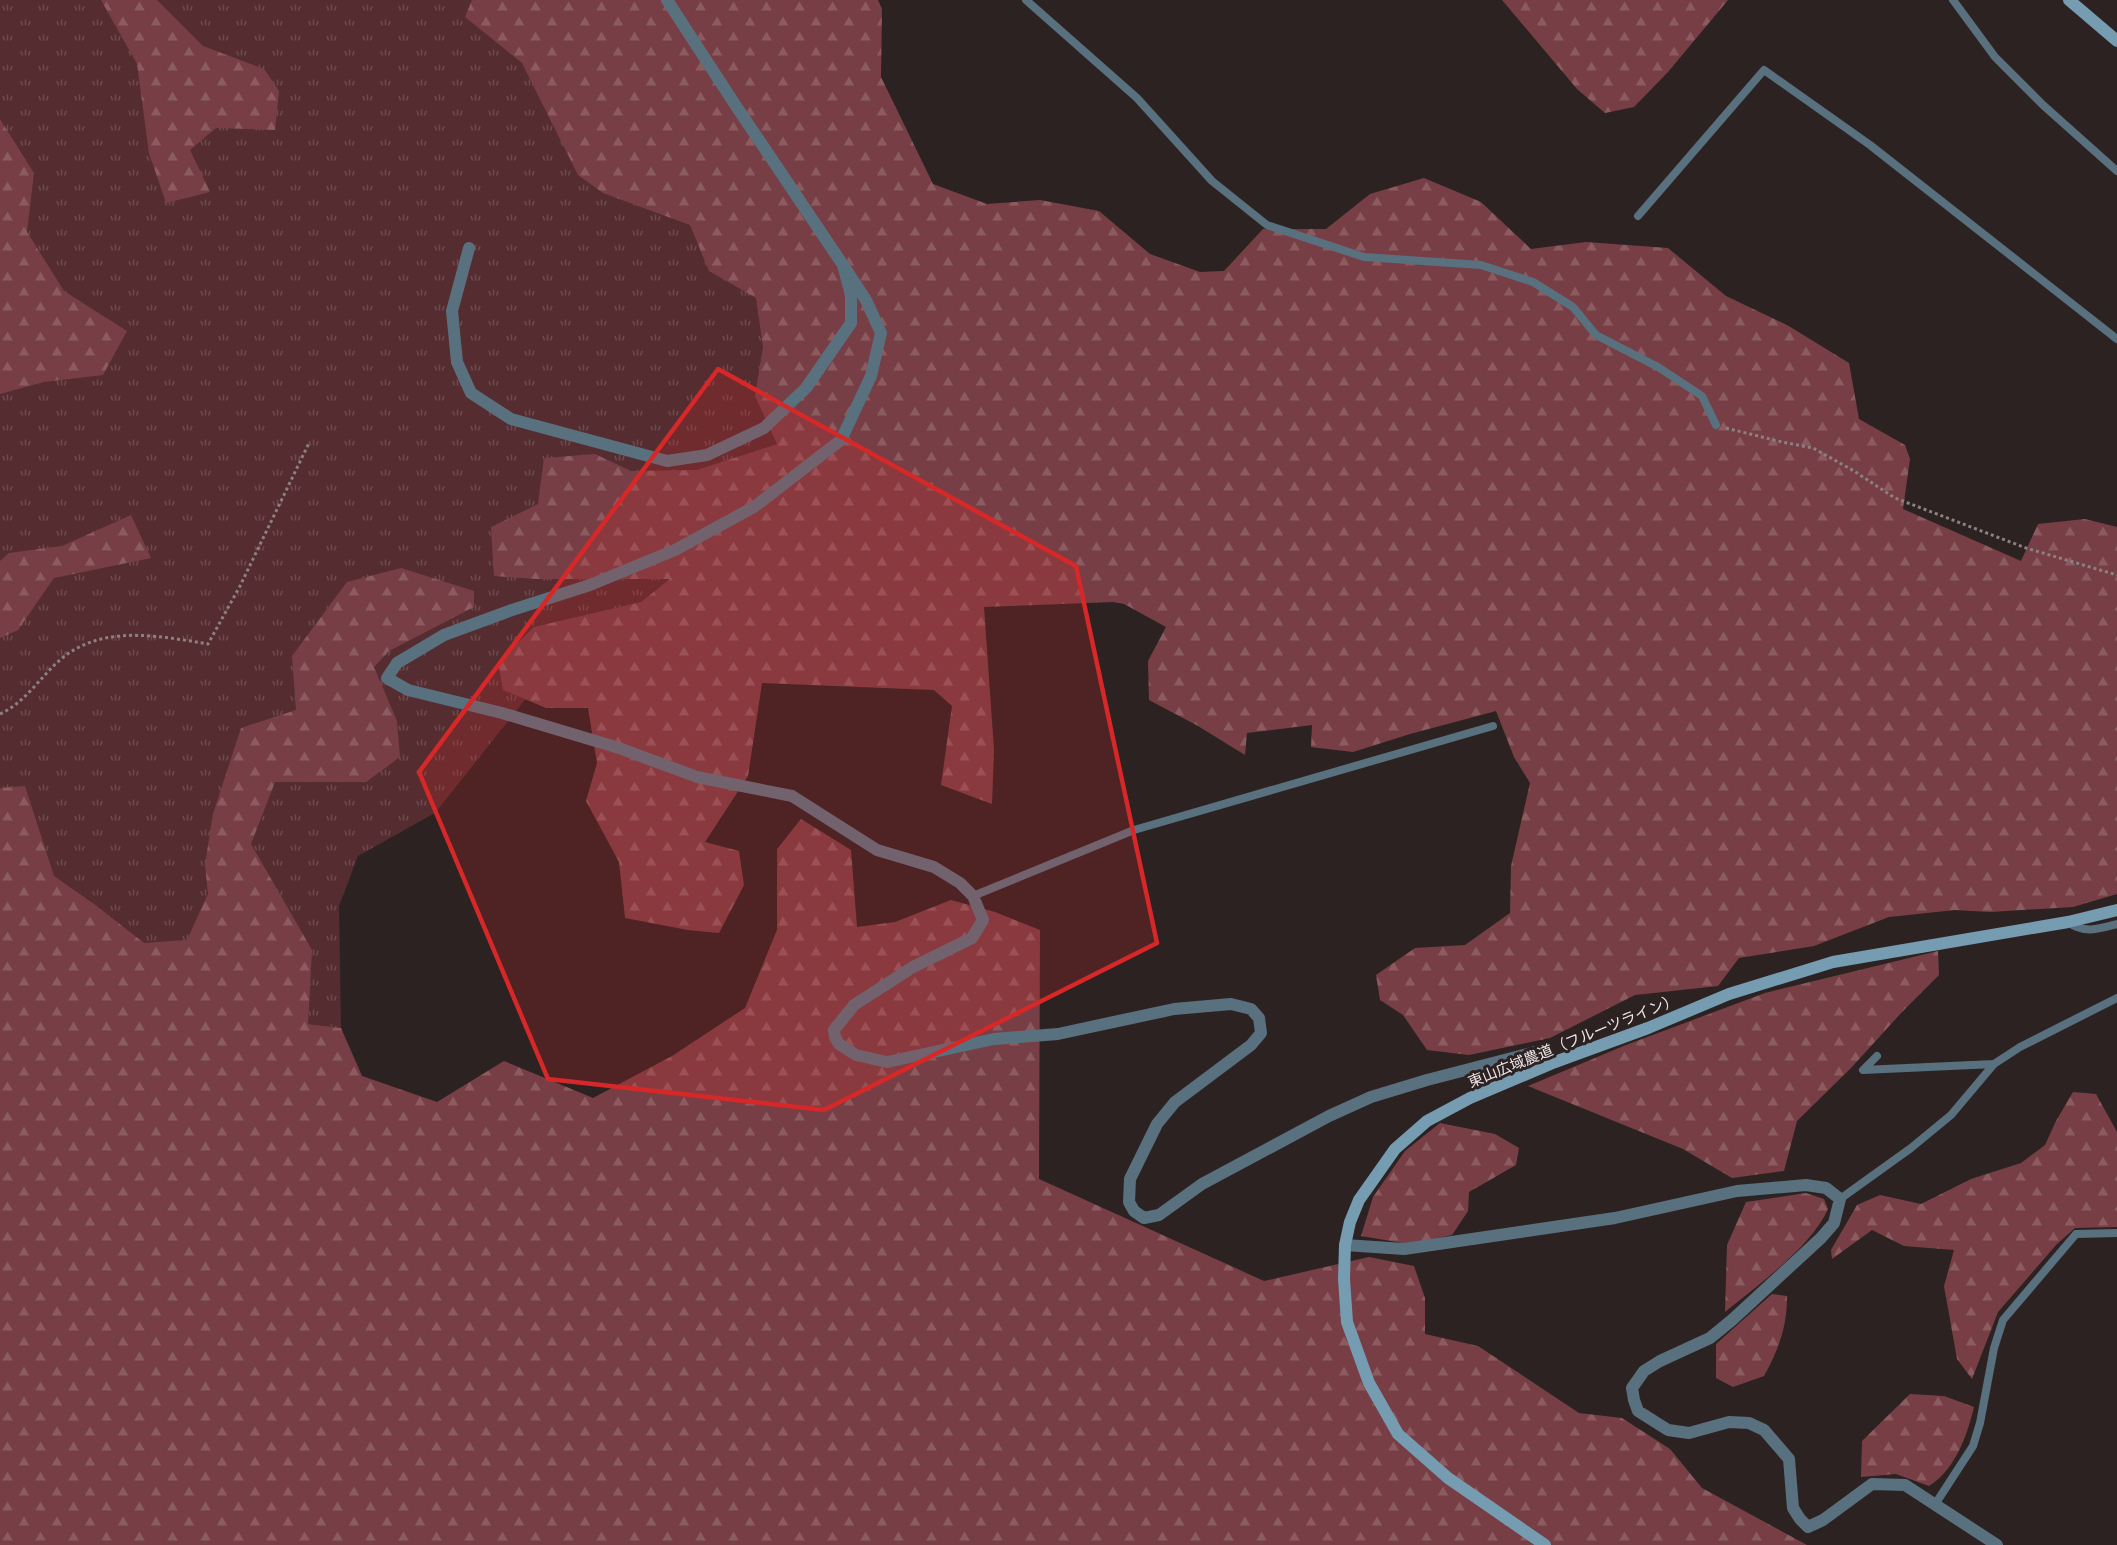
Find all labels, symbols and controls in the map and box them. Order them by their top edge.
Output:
street label: 東山広域農道（フルーツライン） [1465,989,1681,1092]

